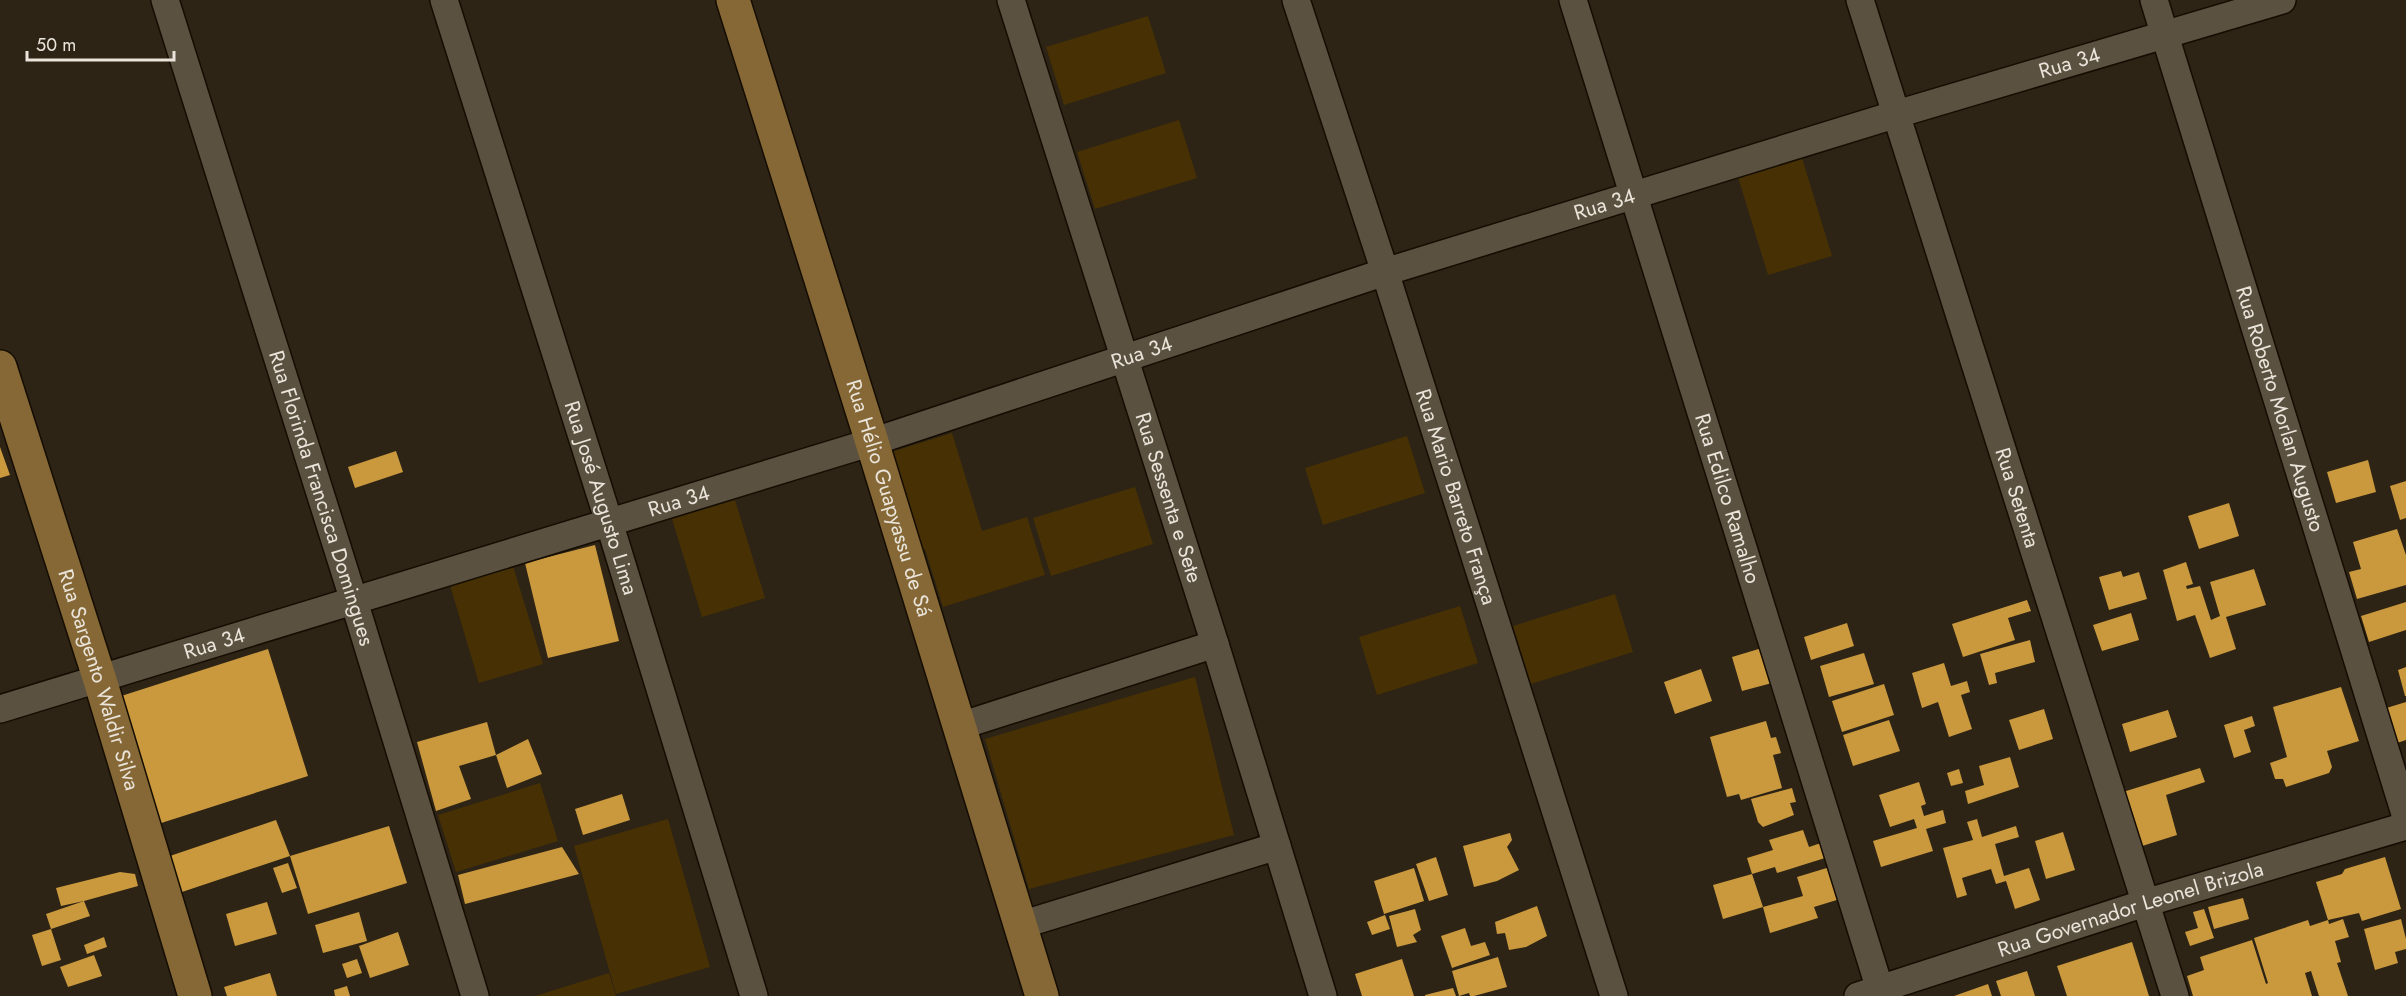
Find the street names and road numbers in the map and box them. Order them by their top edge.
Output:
street label: Rua 34 [2035,40,2104,86]
street label: Rua 34 [1570,181,1639,228]
street label: Rua Roberto Morlan Augusto [2228,282,2332,536]
street label: Rua 34 [1107,329,1176,377]
street label: Rua Florinda Francisca Domingues [261,347,382,649]
street label: Rua Hélio Guapyassu de Sá [838,376,940,620]
street label: Rua Mario Barreto França [1408,385,1504,609]
street label: Rua José Augusto Lima [557,397,645,598]
street label: Rua Sessenta e Sete [1128,409,1210,587]
street label: Rua Edilco Ramalho [1687,410,1768,587]
street label: Rua Setenta [1987,444,2047,552]
street label: Rua 34 [644,478,713,525]
street label: Rua Sargento Waldir Silva [50,565,147,794]
street label: Rua 34 [180,620,249,667]
street label: Rua Governador Leonel Brizola [1994,854,2267,965]

